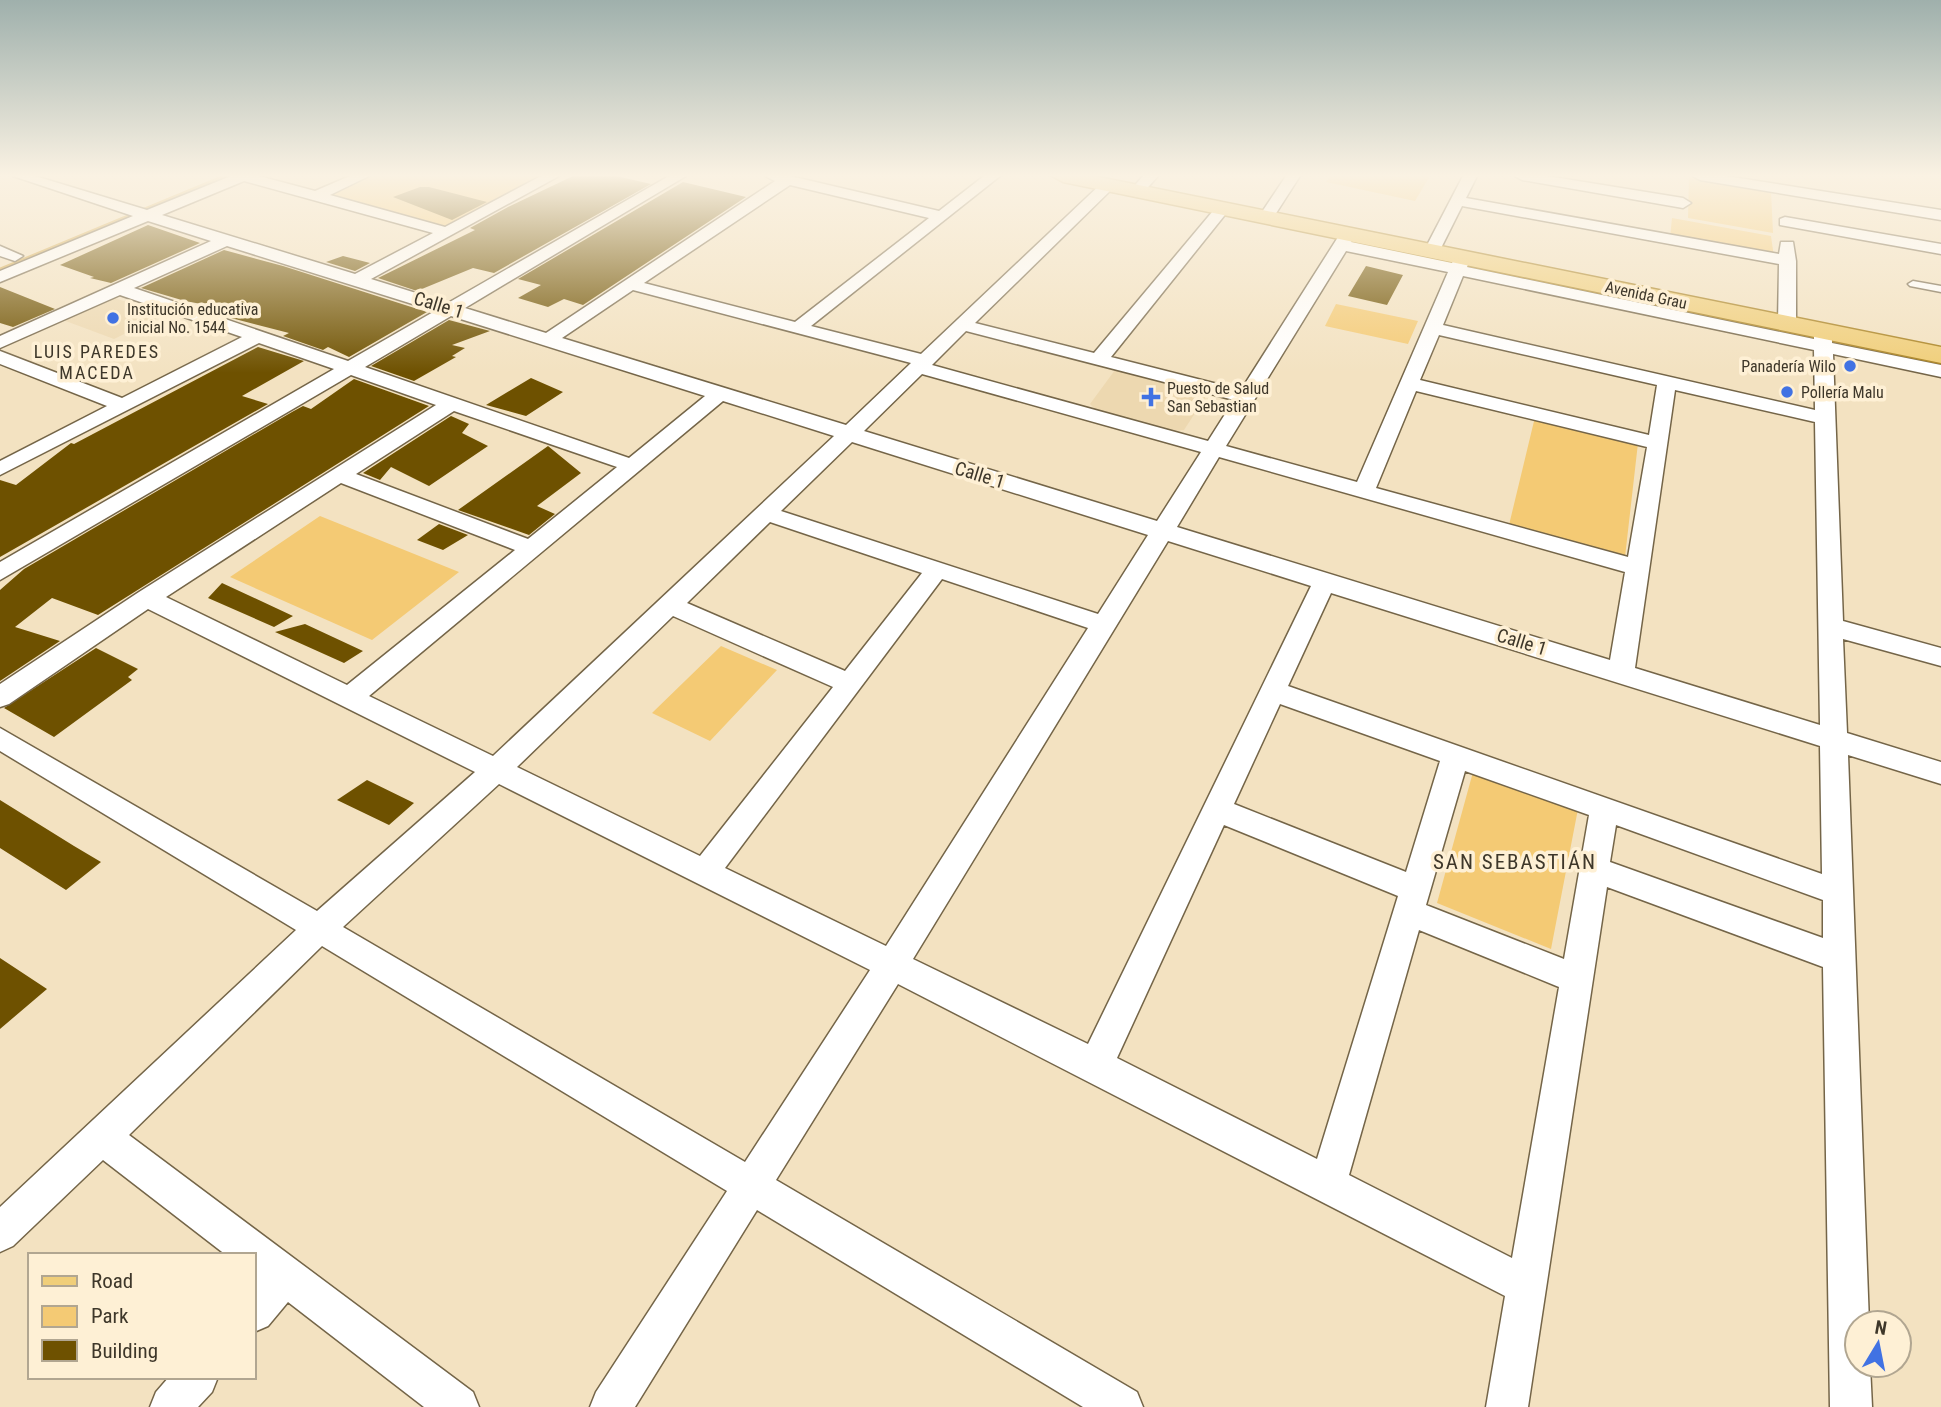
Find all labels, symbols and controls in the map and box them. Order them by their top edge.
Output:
street label: Avenida Grau [1603,277,1689,313]
street label: Calle 1 [411,287,467,323]
place label: Institución educativa inicial No. 1544 [127,300,258,337]
marker: Institución educativa inicial No. 1544 [105,310,121,326]
district label: LUIS PAREDES MACEDA [34,341,160,383]
place label: Panadería Wilo [1741,357,1836,376]
marker: Panadería Wilo [1842,358,1858,374]
place label: Puesto de Salud San Sebastian [1167,379,1269,416]
place label: Pollería Malu [1801,383,1884,402]
marker: Pollería Malu [1779,384,1795,400]
marker: Puesto de Salud San Sebastian [1141,387,1161,407]
street label: Calle 1 [952,457,1008,493]
street label: Calle 1 [1494,624,1550,660]
district label: SAN SEBASTIÁN [1433,850,1597,874]
legend [28,1253,256,1379]
text: Road [91,1269,133,1293]
text: Park [91,1304,129,1328]
north arrow [1843,1309,1913,1379]
text: N [1873,1315,1889,1340]
text: Building [91,1339,158,1363]

